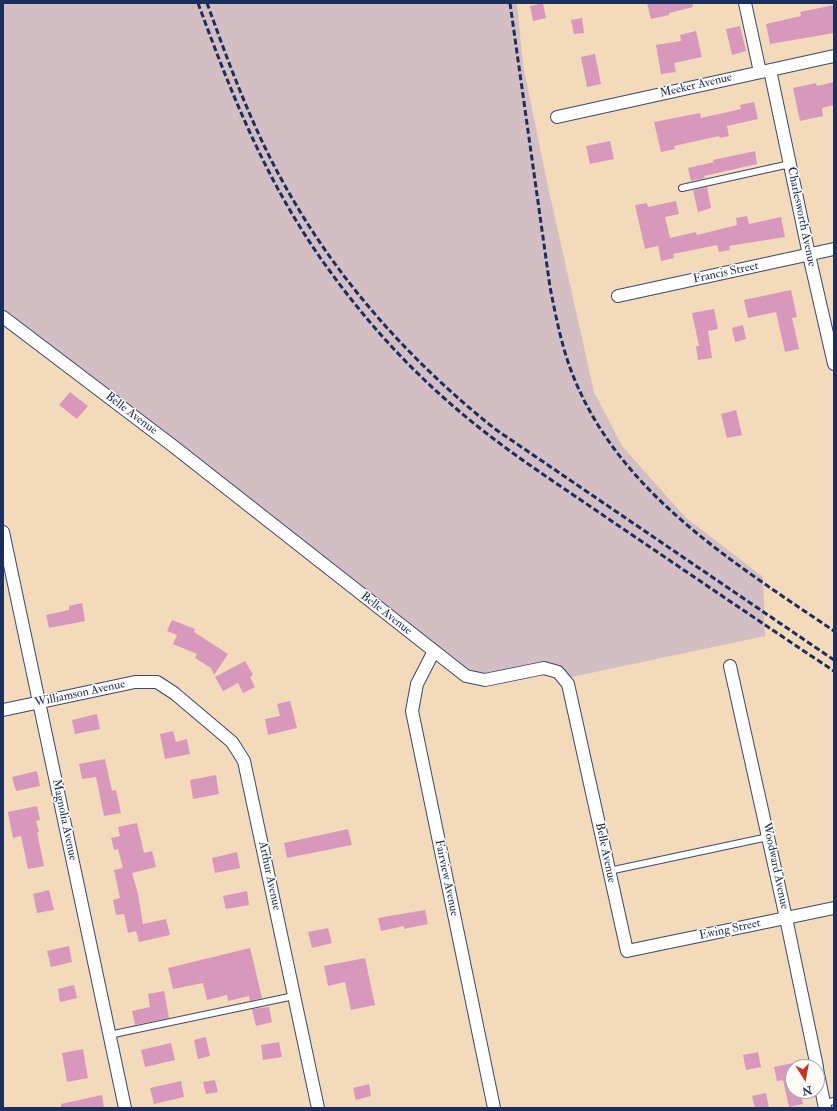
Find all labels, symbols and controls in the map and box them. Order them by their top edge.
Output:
street label: Meeker Avenue [658,71,734,101]
street label: Charlesworth Avenue [783,166,819,268]
street label: Francis Street [692,259,760,287]
street label: Belle Avenue [102,390,160,438]
street label: Belle Avenue [357,589,415,639]
street label: Williamson Avenue [33,677,127,711]
street label: Magnolia Avenue [48,778,80,862]
street label: Woodward Avenue [759,821,791,911]
street label: Belle Avenue [592,822,618,884]
street label: Fairview Avenue [431,838,461,918]
street label: Arthur Avenue [255,840,283,912]
street label: Ewing Street [698,916,762,944]
north arrow [785,1059,825,1099]
text: N [801,1083,813,1098]

